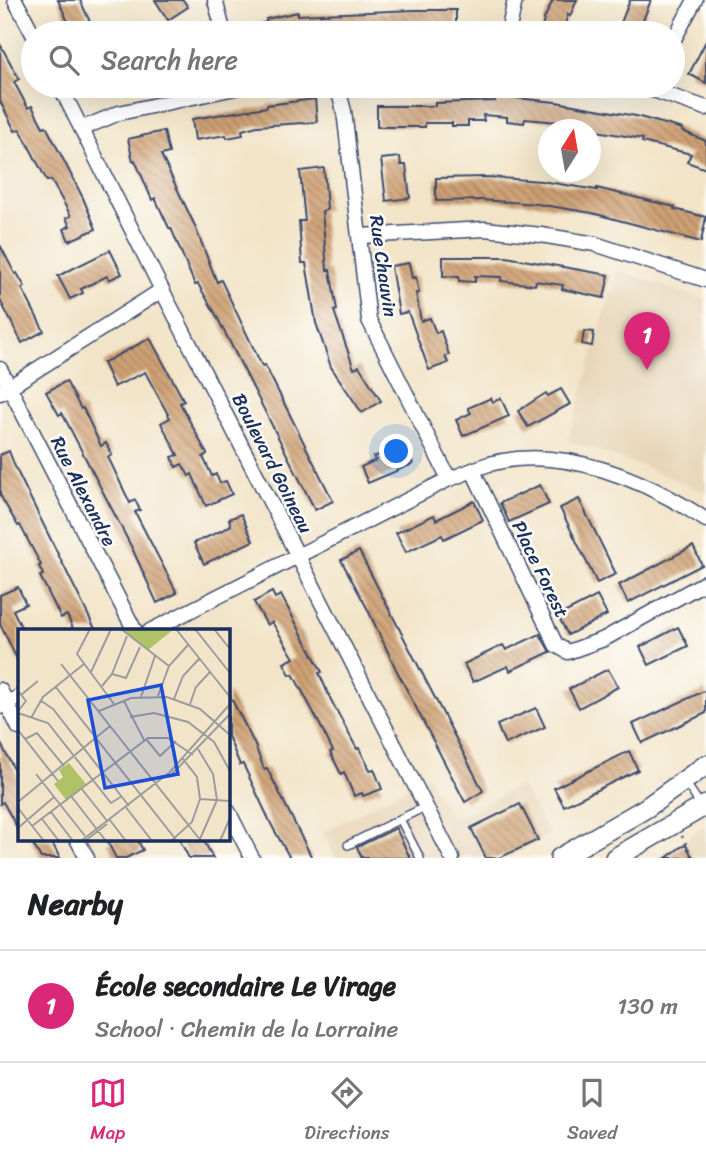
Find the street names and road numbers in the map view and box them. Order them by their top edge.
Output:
street label: Rue Chauvin [360,213,407,319]
street label: Boulevard Goineau [223,387,322,539]
street label: Rue Alexandre [41,430,126,553]
street label: Place Forest [503,515,578,624]

